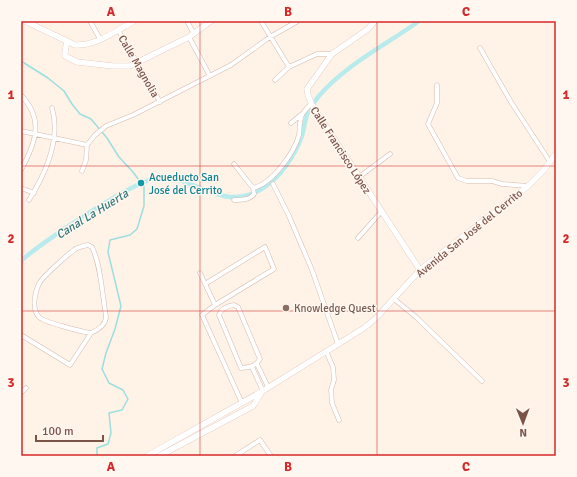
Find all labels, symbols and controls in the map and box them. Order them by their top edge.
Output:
text: A [107,4,116,20]
text: B [284,4,292,20]
text: C [462,4,470,20]
street label: Calle Magnolia [115,33,162,100]
text: 1 [7,87,15,103]
text: 1 [562,87,570,103]
street label: Calle Francisco López [308,104,374,196]
place label: Acueducto San José del Cerrito [149,171,222,197]
marker: Acueducto San José del Cerrito [136,178,146,188]
water label: Canal La Huerta [53,186,132,243]
street label: Avenida San José del Cerrito [414,186,525,280]
text: 2 [7,231,15,247]
text: 2 [562,231,570,247]
place label: Knowledge Quest [294,302,376,315]
marker: Knowledge Quest [281,303,291,313]
text: 3 [7,375,15,391]
text: 3 [562,375,570,391]
north arrow [503,403,543,443]
scale bar [36,417,103,443]
text: 100 m [42,424,74,439]
text: N [519,426,527,439]
text: A [107,459,116,475]
text: B [284,459,292,475]
text: C [462,459,470,475]

